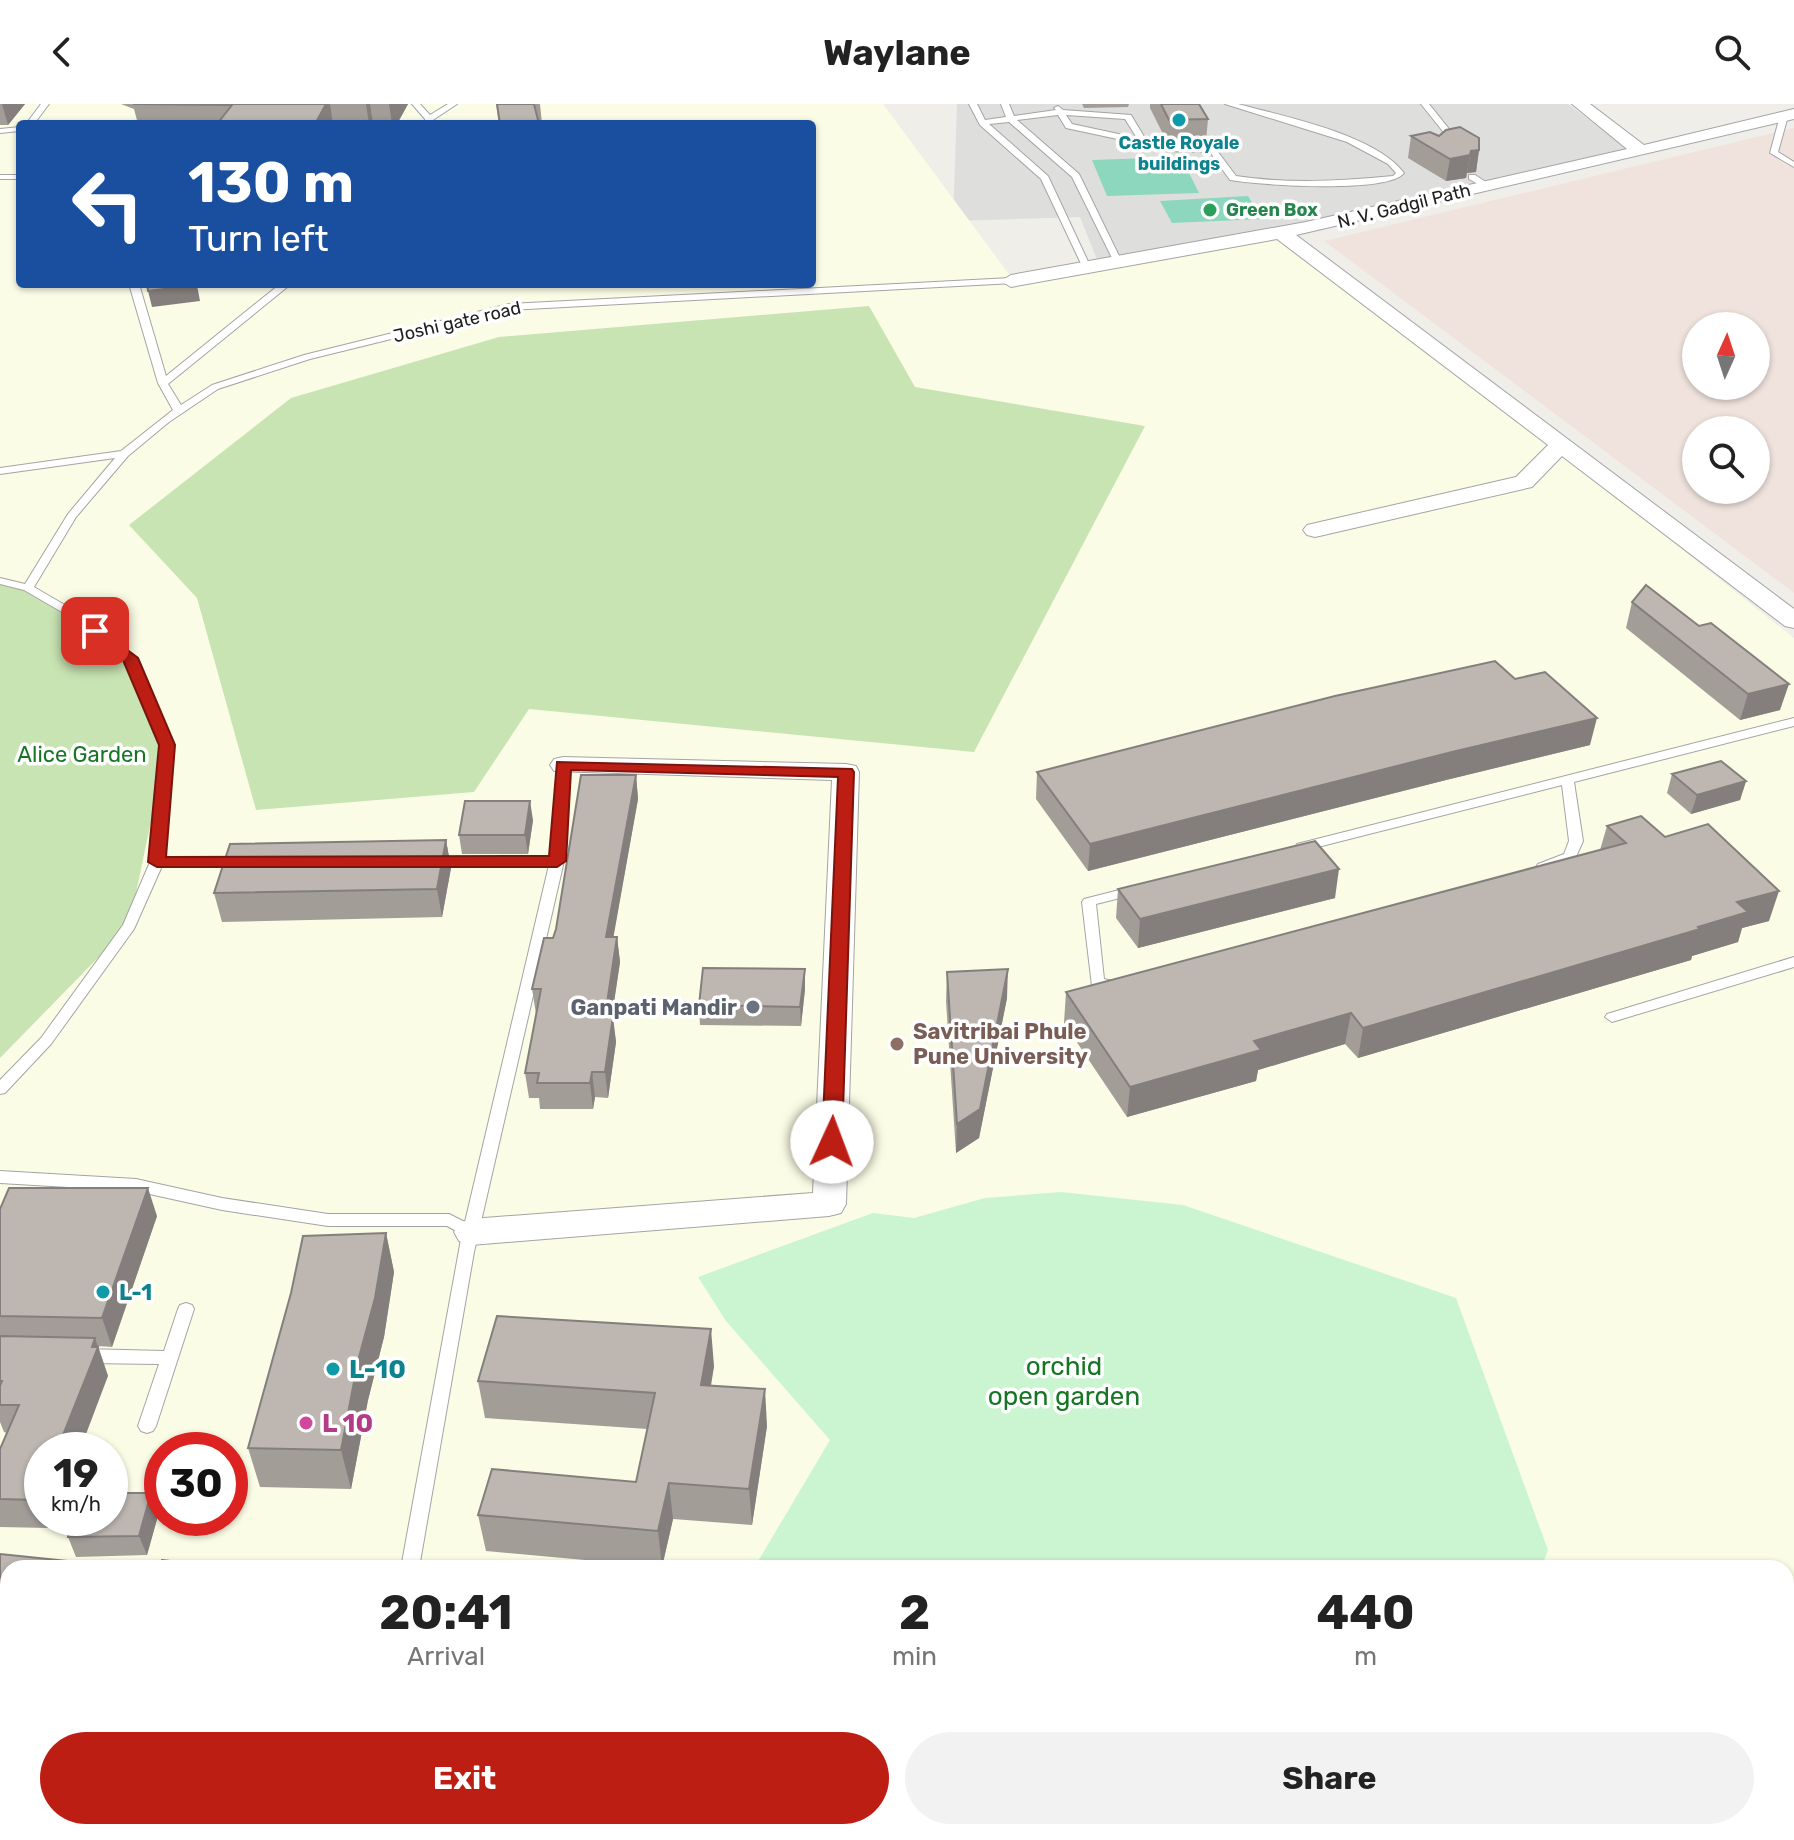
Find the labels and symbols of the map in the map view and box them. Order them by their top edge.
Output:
marker: Castle Royale buildings [1170,111,1188,129]
place label: Castle Royale buildings [1119,132,1240,175]
street label: N. V. Gadgil Path [1335,179,1473,233]
place label: Green Box [1226,199,1318,221]
marker: Green Box [1201,201,1219,219]
street label: Joshi gate road [391,297,523,347]
north arrow [1682,312,1770,400]
pin [61,597,129,665]
park label: Alice Garden [17,741,147,768]
place label: Ganpati Mandir [571,994,737,1021]
marker: Ganpati Mandir [744,998,762,1016]
place label: Savitribai Phule Pune University [913,1018,1088,1070]
marker: Savitribai Phule Pune University [888,1035,906,1053]
position arrow [790,1100,874,1184]
place label: L-1 [119,1279,152,1306]
marker: L-1 [94,1283,112,1301]
park label: orchid open garden [988,1351,1140,1412]
place label: L-10 [349,1354,406,1385]
marker: L-10 [324,1360,342,1378]
place label: L 10 [322,1408,373,1439]
marker: L 10 [297,1414,315,1432]
speed limit sign: 30 [144,1432,248,1536]

